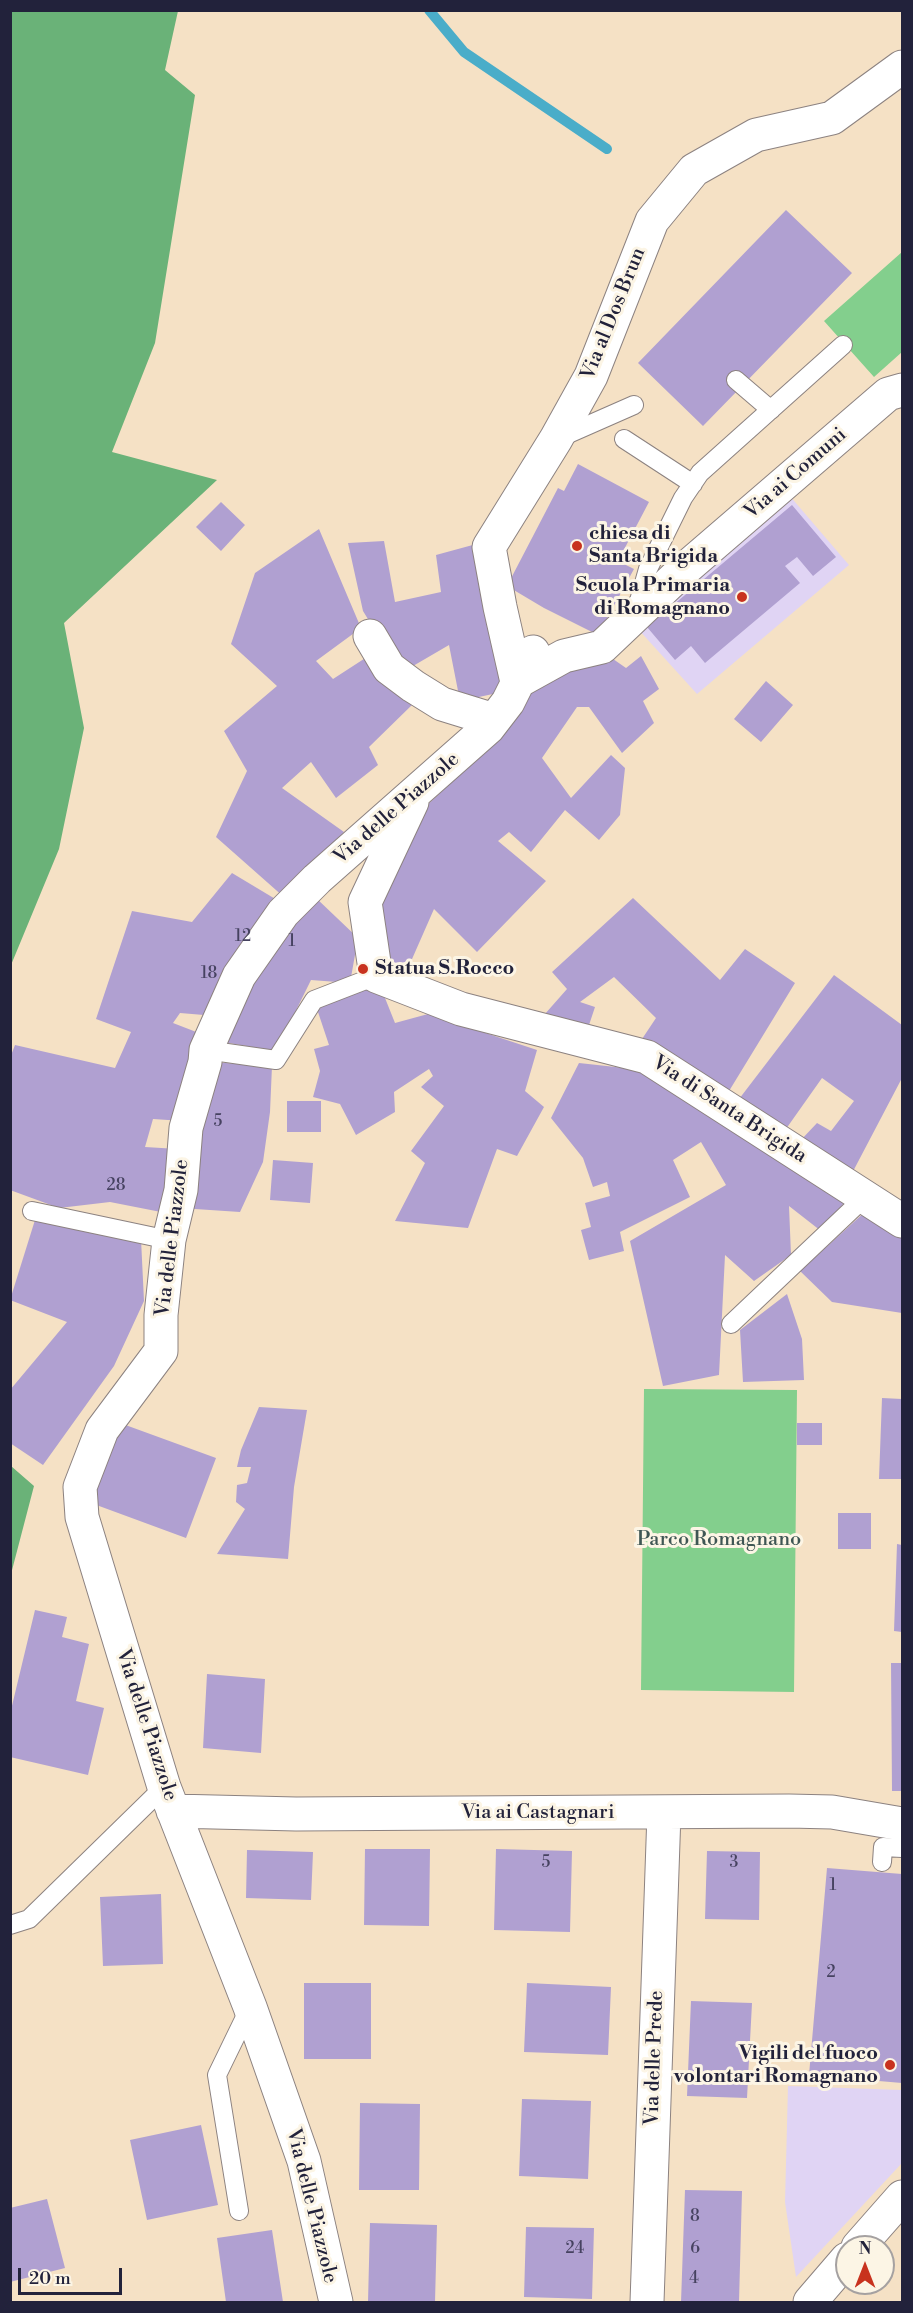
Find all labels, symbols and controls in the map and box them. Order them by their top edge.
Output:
street label: Via al Dos Brun [577,244,651,384]
street label: Via ai Comuni [740,423,852,525]
place label: chiesa di Santa Brigida [589,522,718,569]
marker: chiesa di Santa Brigida [570,539,584,553]
place label: Scuola Primaria di Romagnano [576,574,730,621]
marker: Scuola Primaria di Romagnano [735,590,749,604]
street label: Via delle Piazzole [329,748,465,870]
house number: 12 [235,927,251,947]
house number: 1 [289,932,295,952]
place label: Statua S.Rocco [375,957,514,981]
marker: Statua S.Rocco [356,962,370,976]
house number: 18 [201,964,217,984]
street label: Via di Santa Brigida [647,1051,811,1169]
house number: 5 [214,1112,222,1132]
street label: Via delle Piazzole [151,1158,195,1318]
house number: 28 [107,1176,125,1196]
park label: Parco Romagnano [637,1528,801,1552]
street label: Via delle Piazzole [110,1646,182,1804]
street label: Via ai Castagnari [461,1801,615,1825]
house number: 5 [542,1853,550,1873]
house number: 3 [730,1853,738,1873]
house number: 1 [830,1876,836,1896]
house number: 2 [826,1963,836,1983]
street label: Via delle Prede [641,1990,669,2126]
place label: Vigili del fuoco volontari Romagnano [674,2042,878,2089]
marker: Vigili del fuoco volontari Romagnano [883,2058,897,2072]
street label: Via delle Piazzole [280,2126,342,2286]
house number: 8 [690,2207,700,2227]
north arrow [835,2235,895,2295]
house number: 24 [566,2239,584,2259]
house number: 6 [690,2239,700,2259]
text: N [859,2239,871,2259]
scale bar [21,2256,124,2294]
text: 20 m [29,2267,71,2290]
house number: 4 [689,2269,699,2289]

